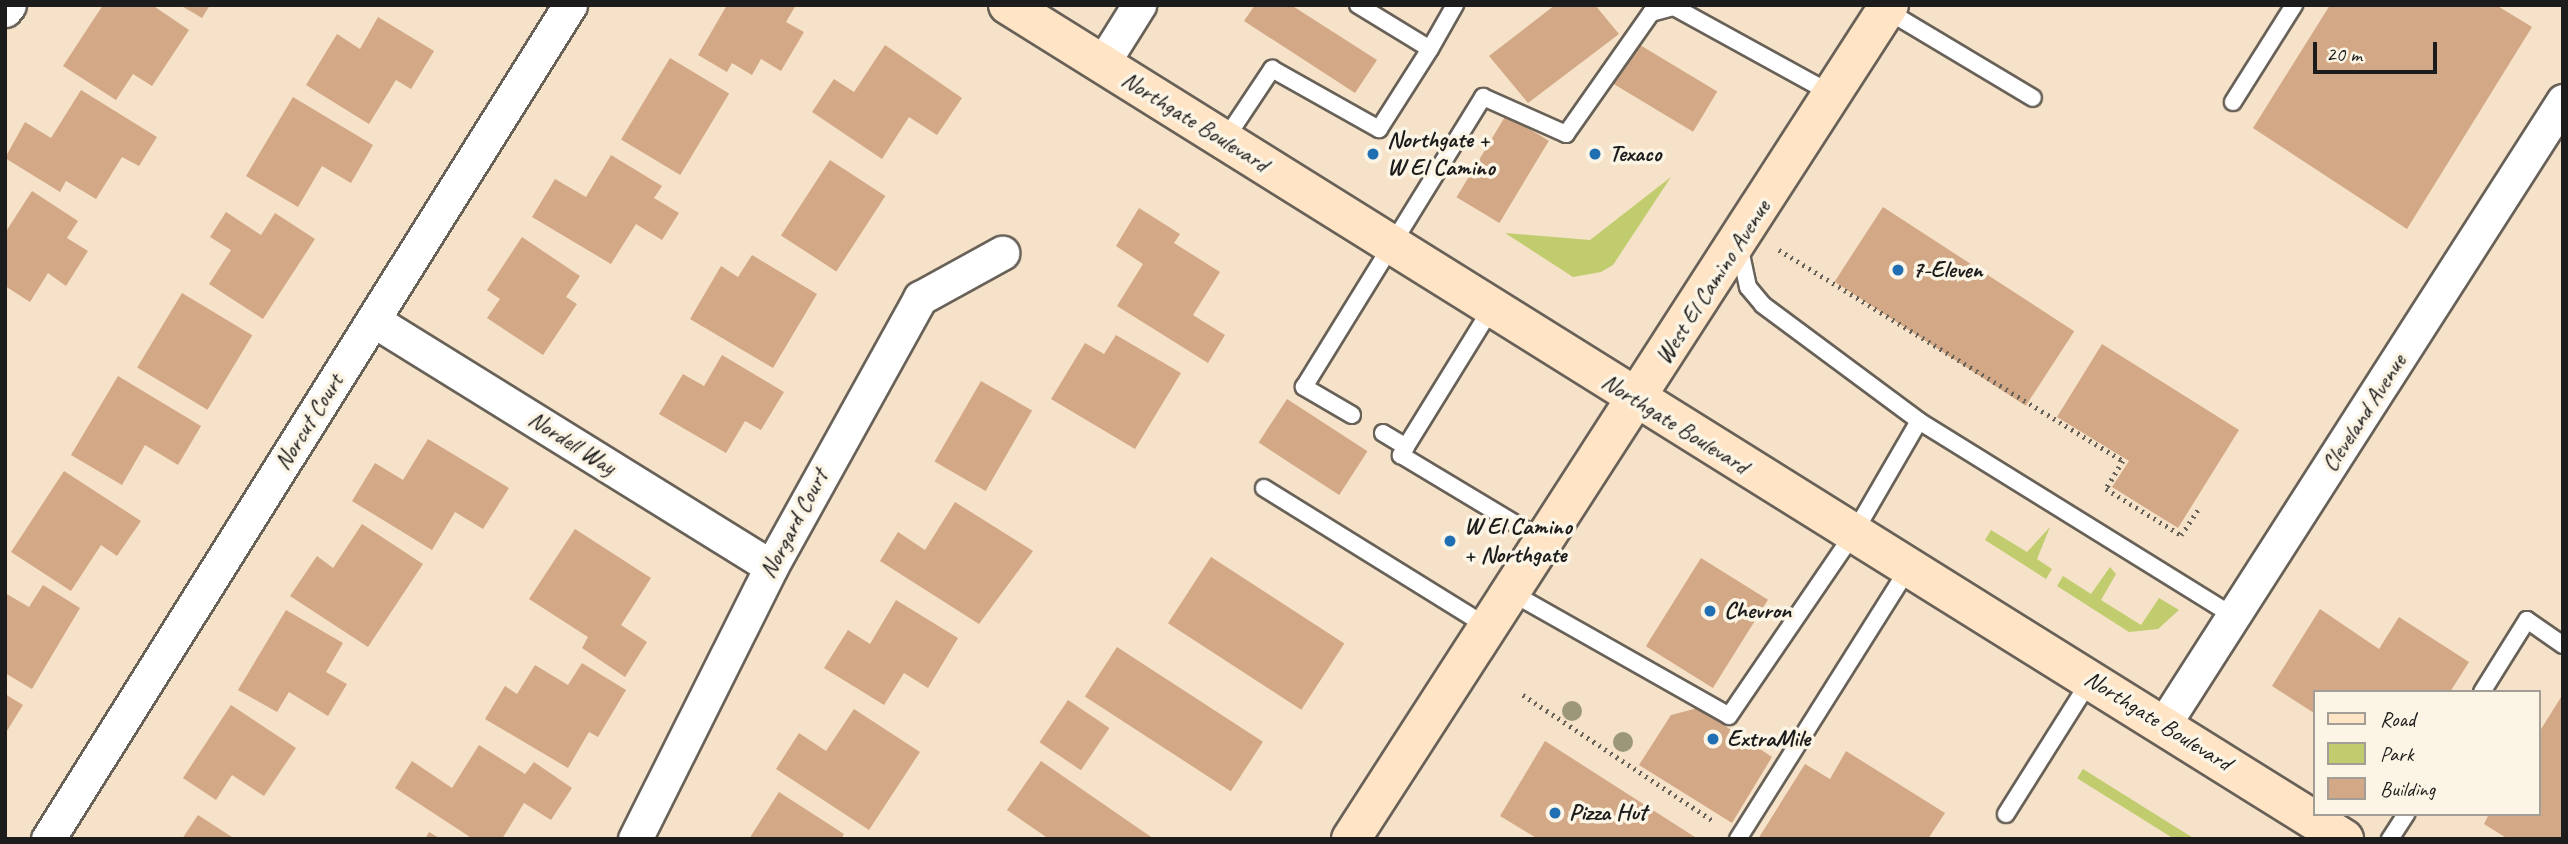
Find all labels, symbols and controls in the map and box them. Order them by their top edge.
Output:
scale bar [2316,28,2440,72]
text: 20 m [2326,41,2362,67]
street label: Northgate Boulevard [1116,65,1274,179]
place label: Northgate + W El Camino [1387,126,1493,182]
place label: Texaco [1609,140,1661,168]
marker: Northgate + W El Camino [1365,146,1381,162]
marker: Texaco [1587,146,1603,162]
street label: West El Camino Avenue [1649,195,1777,369]
place label: 7-Eleven [1912,256,1983,284]
marker: 7-Eleven [1890,262,1906,278]
street label: Cleveland Avenue [2315,349,2413,477]
street label: Northgate Boulevard [1596,367,1754,481]
street label: Norcut Court [268,369,350,475]
street label: Nordell Way [523,405,621,481]
street label: Norgard Court [753,465,835,583]
place label: W El Camino + Northgate [1464,513,1570,569]
marker: W El Camino + Northgate [1442,533,1458,549]
place label: Chevron [1724,597,1791,625]
marker: Chevron [1702,603,1718,619]
street label: Northgate Boulevard [2079,664,2237,778]
legend [2312,690,2540,816]
text: Road [2380,706,2415,732]
place label: ExtraMile [1727,725,1810,753]
marker: ExtraMile [1705,731,1721,747]
text: Park [2380,741,2413,767]
text: Building [2380,776,2435,802]
place label: Pizza Hut [1569,799,1647,827]
marker: Pizza Hut [1547,805,1563,821]

